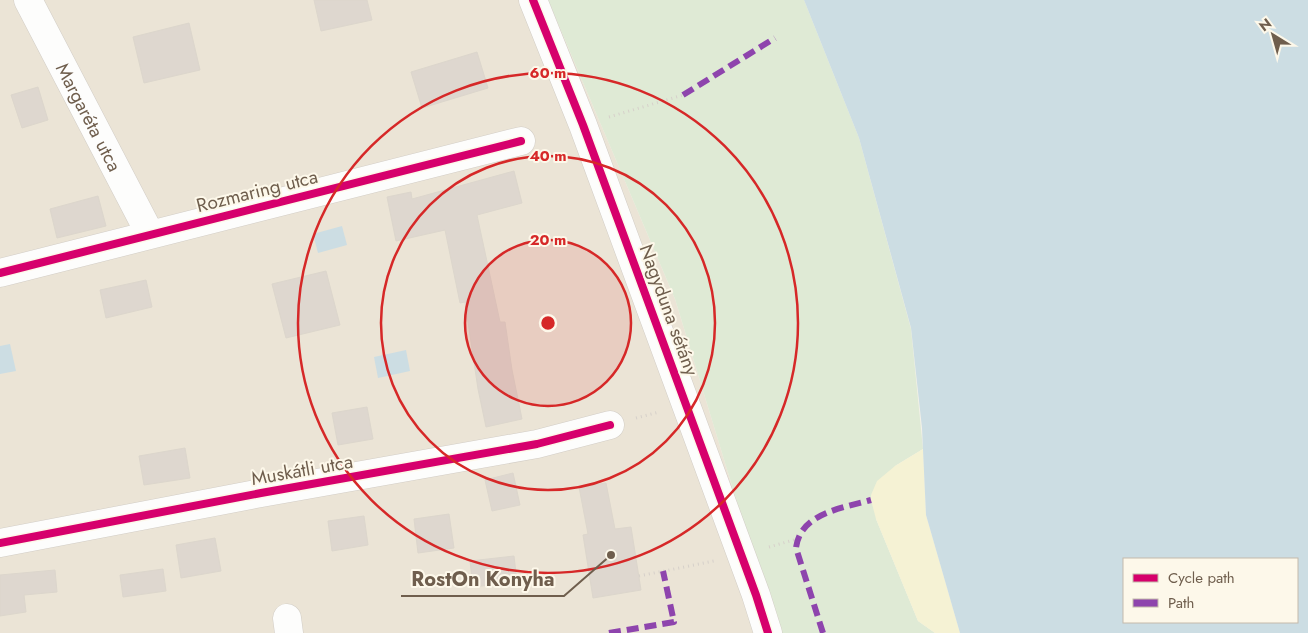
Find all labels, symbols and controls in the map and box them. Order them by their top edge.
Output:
north arrow [1248,10,1298,60]
text: N [1255,13,1276,36]
street label: Margaréta utca [50,58,128,176]
text: 60 m [530,62,566,84]
text: 40 m [529,145,567,167]
street label: Rozmaring utca [193,163,321,219]
text: 20 m [530,229,566,251]
street label: Nagyduna sétány [633,240,706,380]
centre of rings [539,314,557,332]
street label: Muskátli utca [249,448,355,492]
legend [1123,558,1298,623]
callout: RostOn Konyha [401,561,564,596]
text: RostOn Konyha [411,565,555,594]
text: Cycle path [1168,567,1235,589]
text: Path [1168,592,1194,614]

